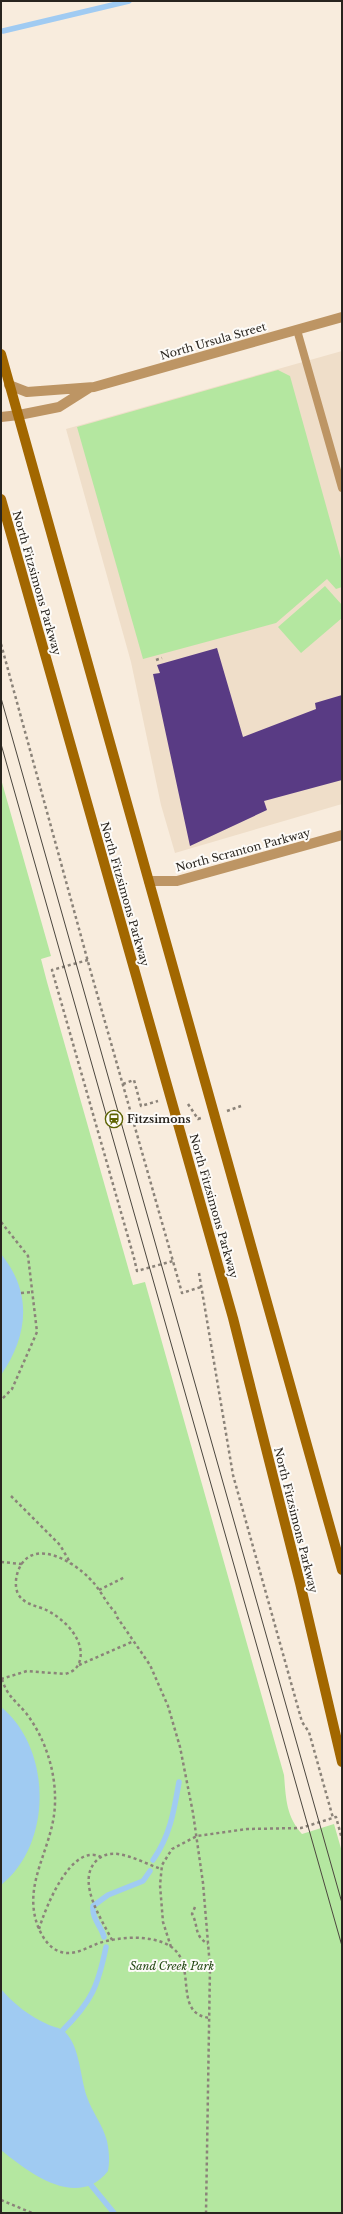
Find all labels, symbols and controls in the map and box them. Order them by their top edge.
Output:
street label: North Ursula Street [158,319,268,363]
street label: North Fitzsimons Parkway [10,509,64,657]
street label: North Fitzsimons Parkway [98,820,152,968]
street label: North Scranton Parkway [174,825,312,875]
station icon: Fitzsimons [104,1109,124,1129]
place label: Fitzsimons [127,1112,191,1126]
street label: North Fitzsimons Parkway [187,1132,241,1280]
street label: North Fitzsimons Parkway [271,1446,321,1594]
park label: Sand Creek Park [130,1959,215,1973]

